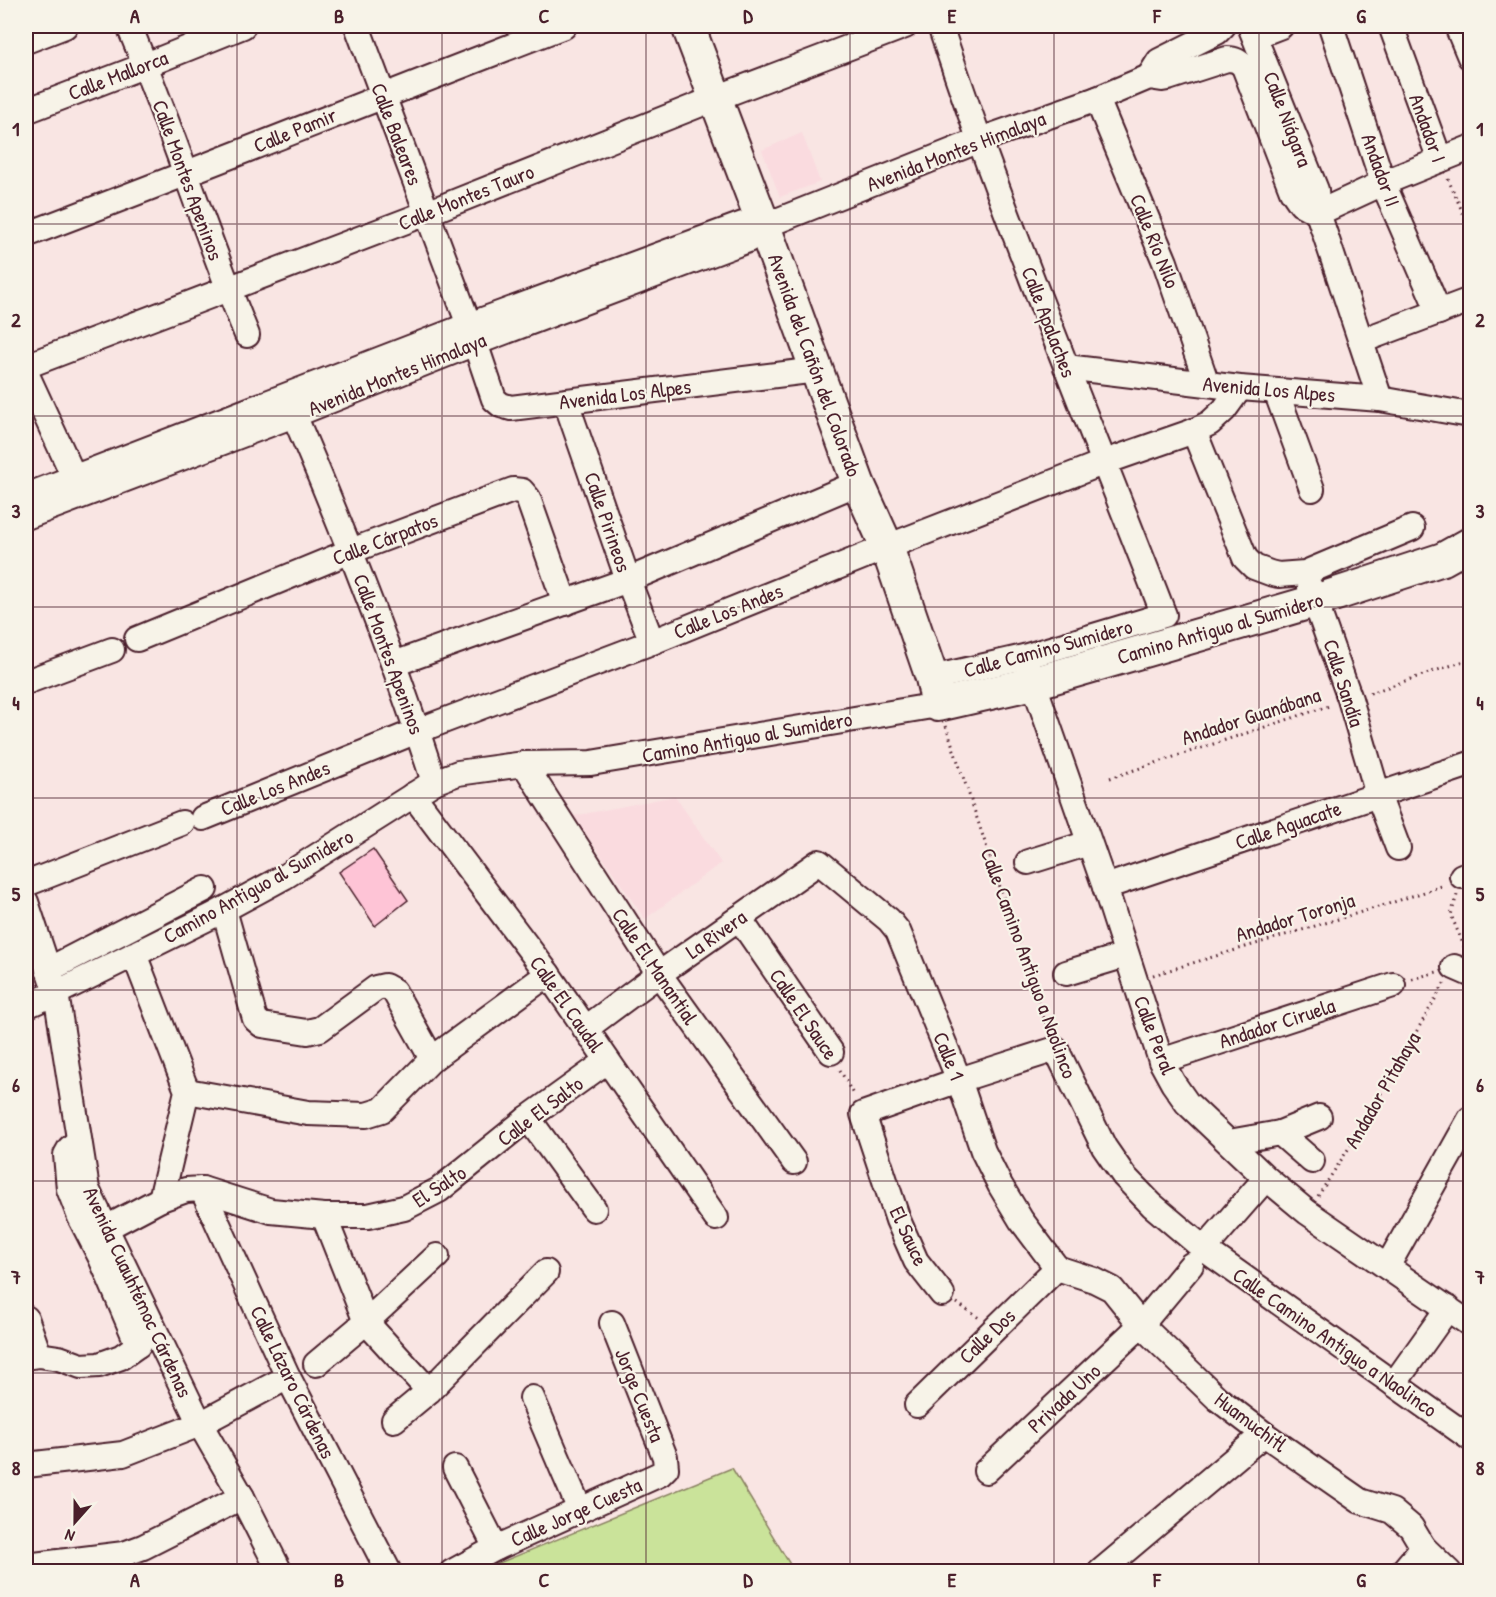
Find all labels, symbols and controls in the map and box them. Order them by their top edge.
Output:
text: A [130,2,140,29]
text: B [334,2,344,29]
text: C [539,2,550,29]
text: D [743,2,753,29]
text: E [948,2,957,29]
text: F [1152,2,1162,29]
text: G [1356,2,1366,29]
street label: Calle Mallorca [64,43,172,107]
street label: Calle Niágara [1257,67,1319,171]
street label: Calle Baleares [364,79,430,189]
street label: Andador I [1402,90,1454,166]
street label: Calle Montes Apeninos [146,96,230,264]
street label: Calle Pamir [249,100,341,160]
street label: Avenida Montes Himalaya [862,104,1050,198]
text: 1 [12,115,20,142]
text: 1 [1476,115,1484,142]
street label: Andador II [1354,130,1408,210]
street label: Calle Montes Tauro [394,157,538,237]
street label: Calle Río Nilo [1123,189,1187,293]
street label: Avenida del Cañón del Colorado [761,249,869,481]
street label: Calle Apalaches [1015,262,1083,382]
text: 2 [11,306,21,333]
text: 2 [1475,306,1485,333]
street label: Avenida Montes Himalaya [304,325,490,423]
street label: Avenida Los Alpes [1202,369,1336,409]
street label: Avenida Los Alpes [557,372,693,416]
street label: Calle Pirineos [577,468,639,576]
text: 3 [12,497,21,524]
text: 3 [1476,497,1485,524]
street label: Calle Cárpatos [328,506,442,572]
street label: Calle Montes Apeninos [347,570,431,738]
street label: Calle Los Andes [669,576,787,646]
street label: Camino Antiguo al Sumidero [1114,585,1326,671]
street label: Calle Camino Sumidero [960,612,1136,684]
street label: Calle Sandía [1316,635,1372,731]
street label: Andador Guanábana [1178,680,1324,752]
text: 4 [12,689,20,716]
text: 4 [1476,689,1484,716]
street label: Camino Antiguo al Sumidero [640,704,854,770]
street label: Calle Los Andes [216,753,334,823]
street label: Calle Aguacate [1231,793,1345,857]
street label: Camino Antiguo al Sumidero [158,822,358,950]
street label: Calle Camino Antiguo a Naolinco [974,844,1084,1082]
text: 5 [12,880,21,907]
text: 5 [1476,880,1485,907]
street label: Andador Toronja [1232,885,1358,949]
street label: Calle El Manantial [605,902,705,1031]
street label: La Rivera [680,903,752,965]
street label: Calle El Caudal [523,950,611,1058]
street label: Calle El Sauce [763,963,845,1065]
street label: Calle Peral [1127,991,1183,1079]
street label: Andador Ciruela [1215,991,1339,1055]
street label: Andador Pitahaya [1337,1026,1427,1154]
street label: Calle 1 [926,1028,972,1084]
street label: Calle El Salto [491,1069,589,1153]
text: 6 [12,1071,20,1098]
text: 6 [1476,1071,1484,1098]
street label: El Salto [406,1158,472,1214]
street label: Avenida Cuauhtémoc Cárdenas [76,1182,200,1402]
street label: El Sauce [883,1202,935,1270]
street label: Calle Camino Antiguo a Naolinco [1227,1260,1443,1424]
text: 7 [10,1263,21,1290]
text: 7 [1474,1263,1485,1290]
street label: Calle Lázaro Cárdenas [243,1301,343,1463]
street label: Calle Dos [952,1302,1022,1370]
street label: Jorge Cuesta [608,1344,672,1446]
street label: Privada Uno [1021,1357,1107,1439]
street label: Huamuchitl [1209,1385,1293,1459]
text: 8 [12,1454,21,1481]
text: 8 [1476,1454,1485,1481]
street label: Calle Jorge Cuesta [506,1470,646,1554]
north arrow [45,1492,105,1552]
text: N [61,1524,78,1548]
text: A [130,1566,140,1593]
text: B [334,1566,344,1593]
text: C [539,1566,550,1593]
text: D [743,1566,753,1593]
text: E [948,1566,957,1593]
text: F [1152,1566,1162,1593]
text: G [1356,1566,1366,1593]

